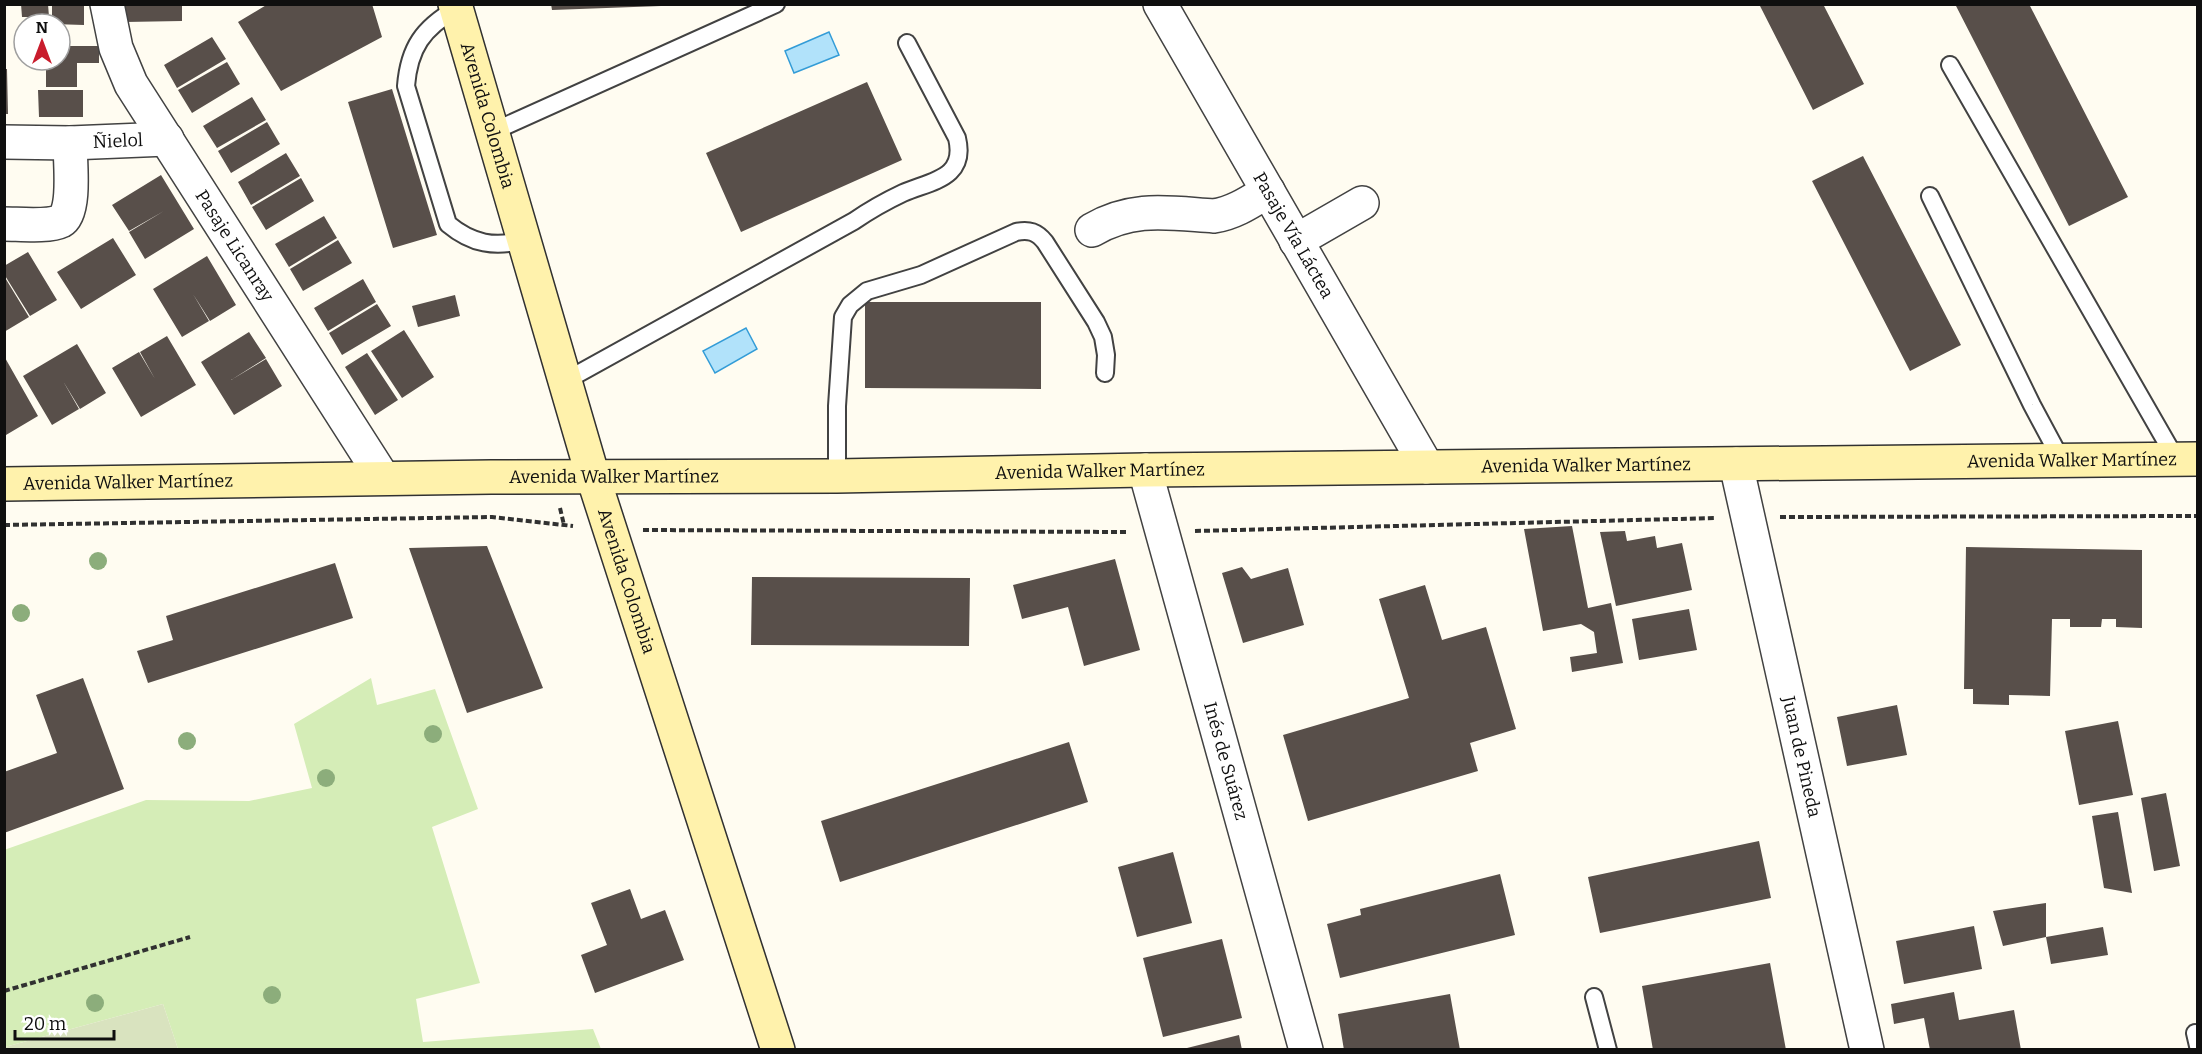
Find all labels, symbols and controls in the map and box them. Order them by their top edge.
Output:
north arrow [12,12,72,72]
text: N [36,18,48,37]
street label: Avenida Colombia [456,40,519,191]
street label: Ñielol [92,129,144,153]
street label: Pasaje Vía Láctea [1248,168,1338,302]
street label: Pasaje Licanray [191,186,279,306]
street label: Avenida Walker Martínez [1967,448,2177,472]
street label: Avenida Walker Martínez [1481,453,1691,477]
street label: Avenida Walker Martínez [995,458,1205,484]
street label: Avenida Walker Martínez [509,465,719,488]
street label: Avenida Walker Martínez [23,470,233,495]
street label: Avenida Colombia [593,506,660,656]
street label: Juan de Pineda [1777,693,1826,820]
street label: Inés de Suárez [1199,699,1253,823]
scale bar [15,1003,114,1041]
text: 20 m [24,1013,66,1035]

